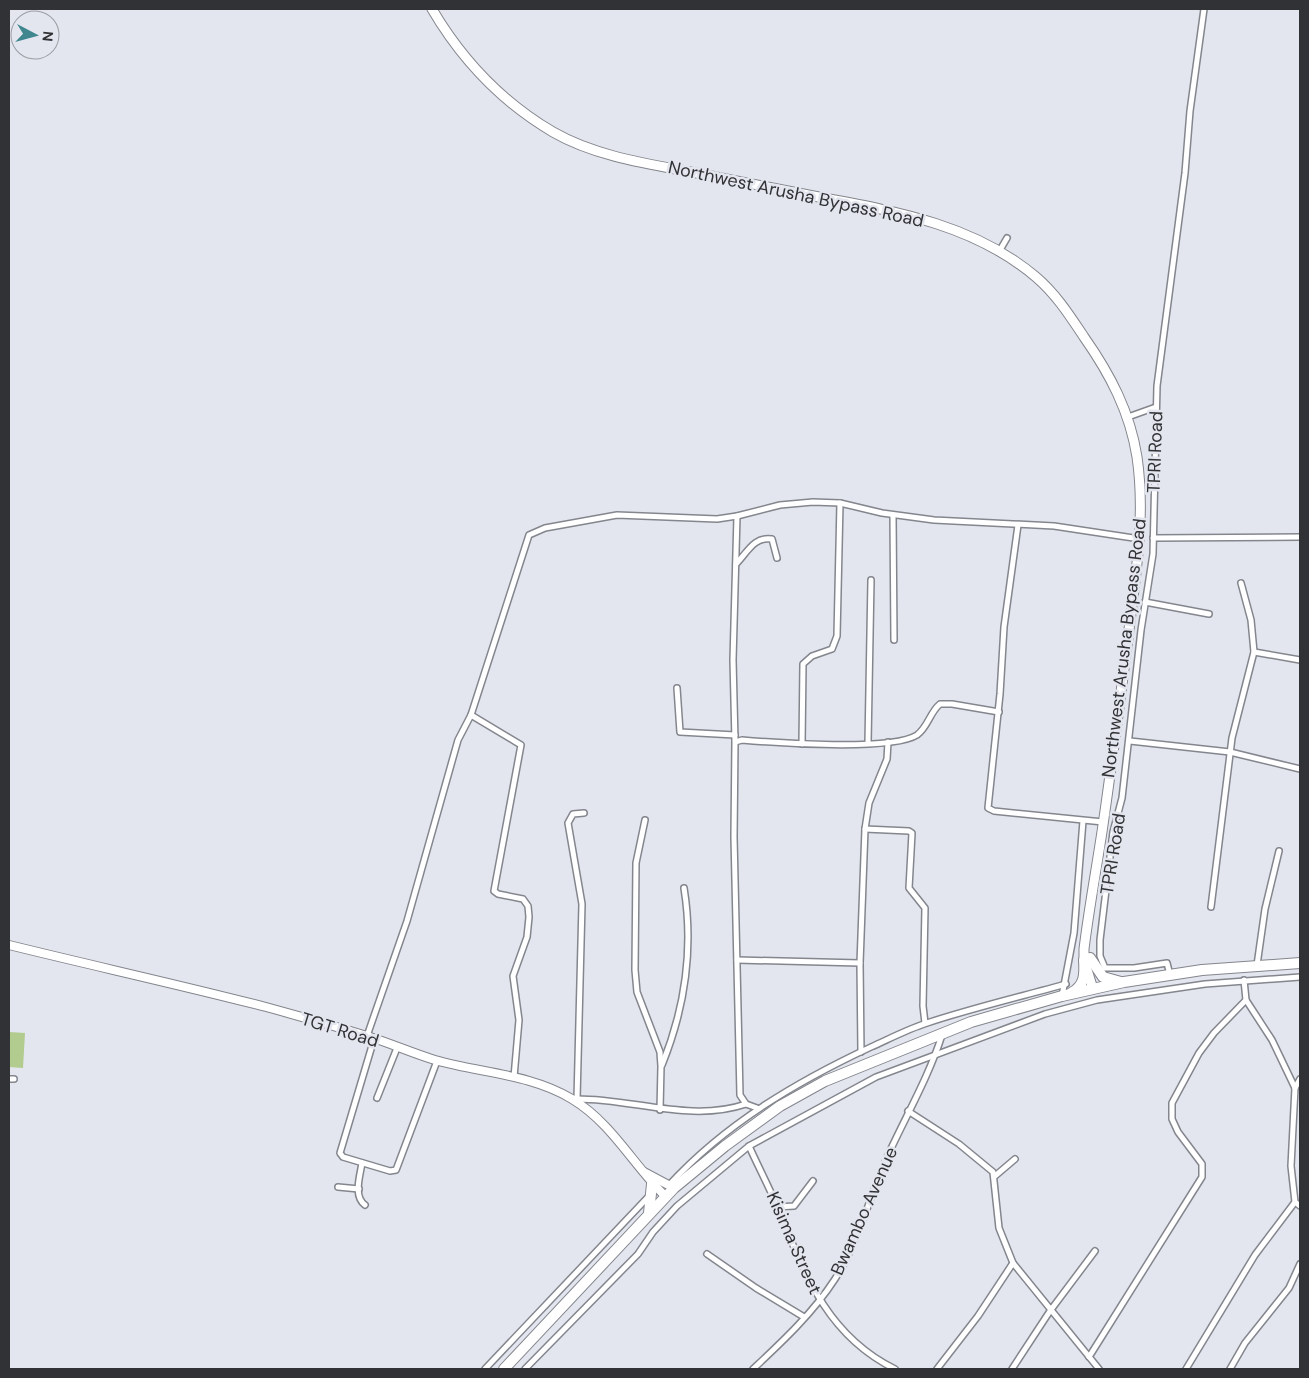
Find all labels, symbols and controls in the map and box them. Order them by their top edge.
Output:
north arrow [10,10,60,60]
text: N [38,30,57,42]
street label: Northwest Arusha Bypass Road [666,155,926,233]
street label: TPRI Road [1142,411,1168,493]
street label: Northwest Arusha Bypass Road [1096,517,1152,779]
street label: TPRI Road [1095,812,1131,896]
street label: TGT Road [298,1007,382,1053]
street label: Bwambo Avenue [825,1143,903,1279]
street label: Kisima Street [761,1188,827,1298]

